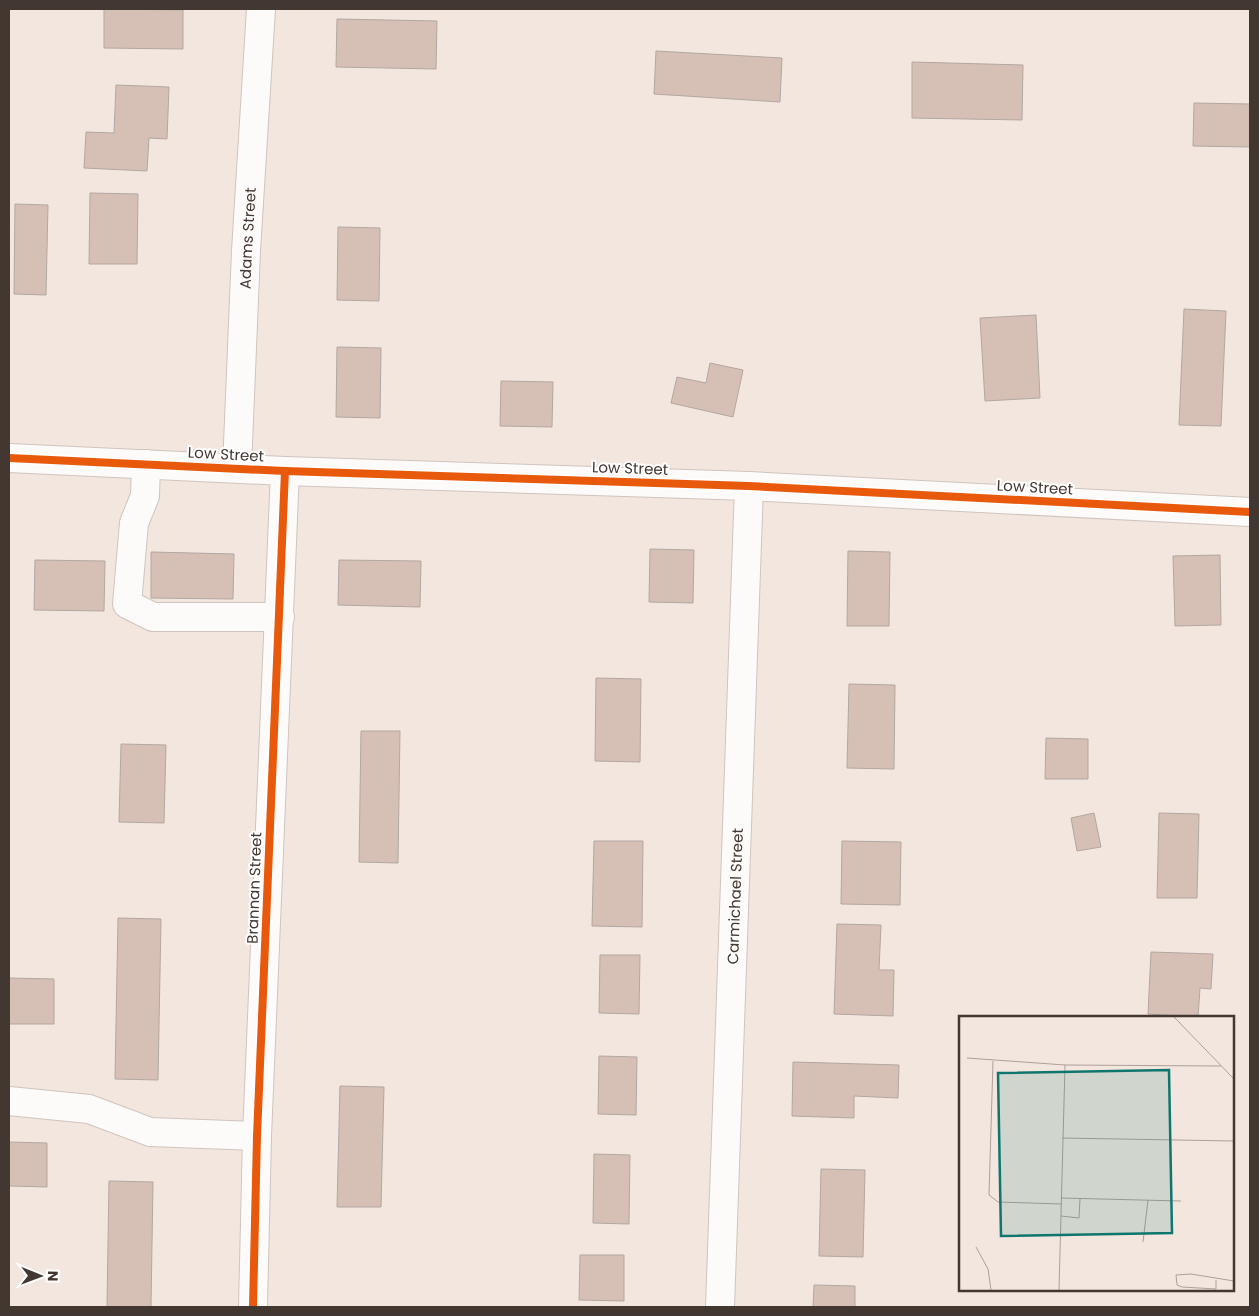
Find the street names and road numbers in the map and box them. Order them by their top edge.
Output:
street label: Adams Street [234,187,260,289]
street label: Low Street [187,442,265,466]
street label: Low Street [592,456,668,480]
street label: Low Street [996,475,1074,499]
street label: Carmichael Street [722,828,747,965]
street label: Brannan Street [242,832,266,944]

